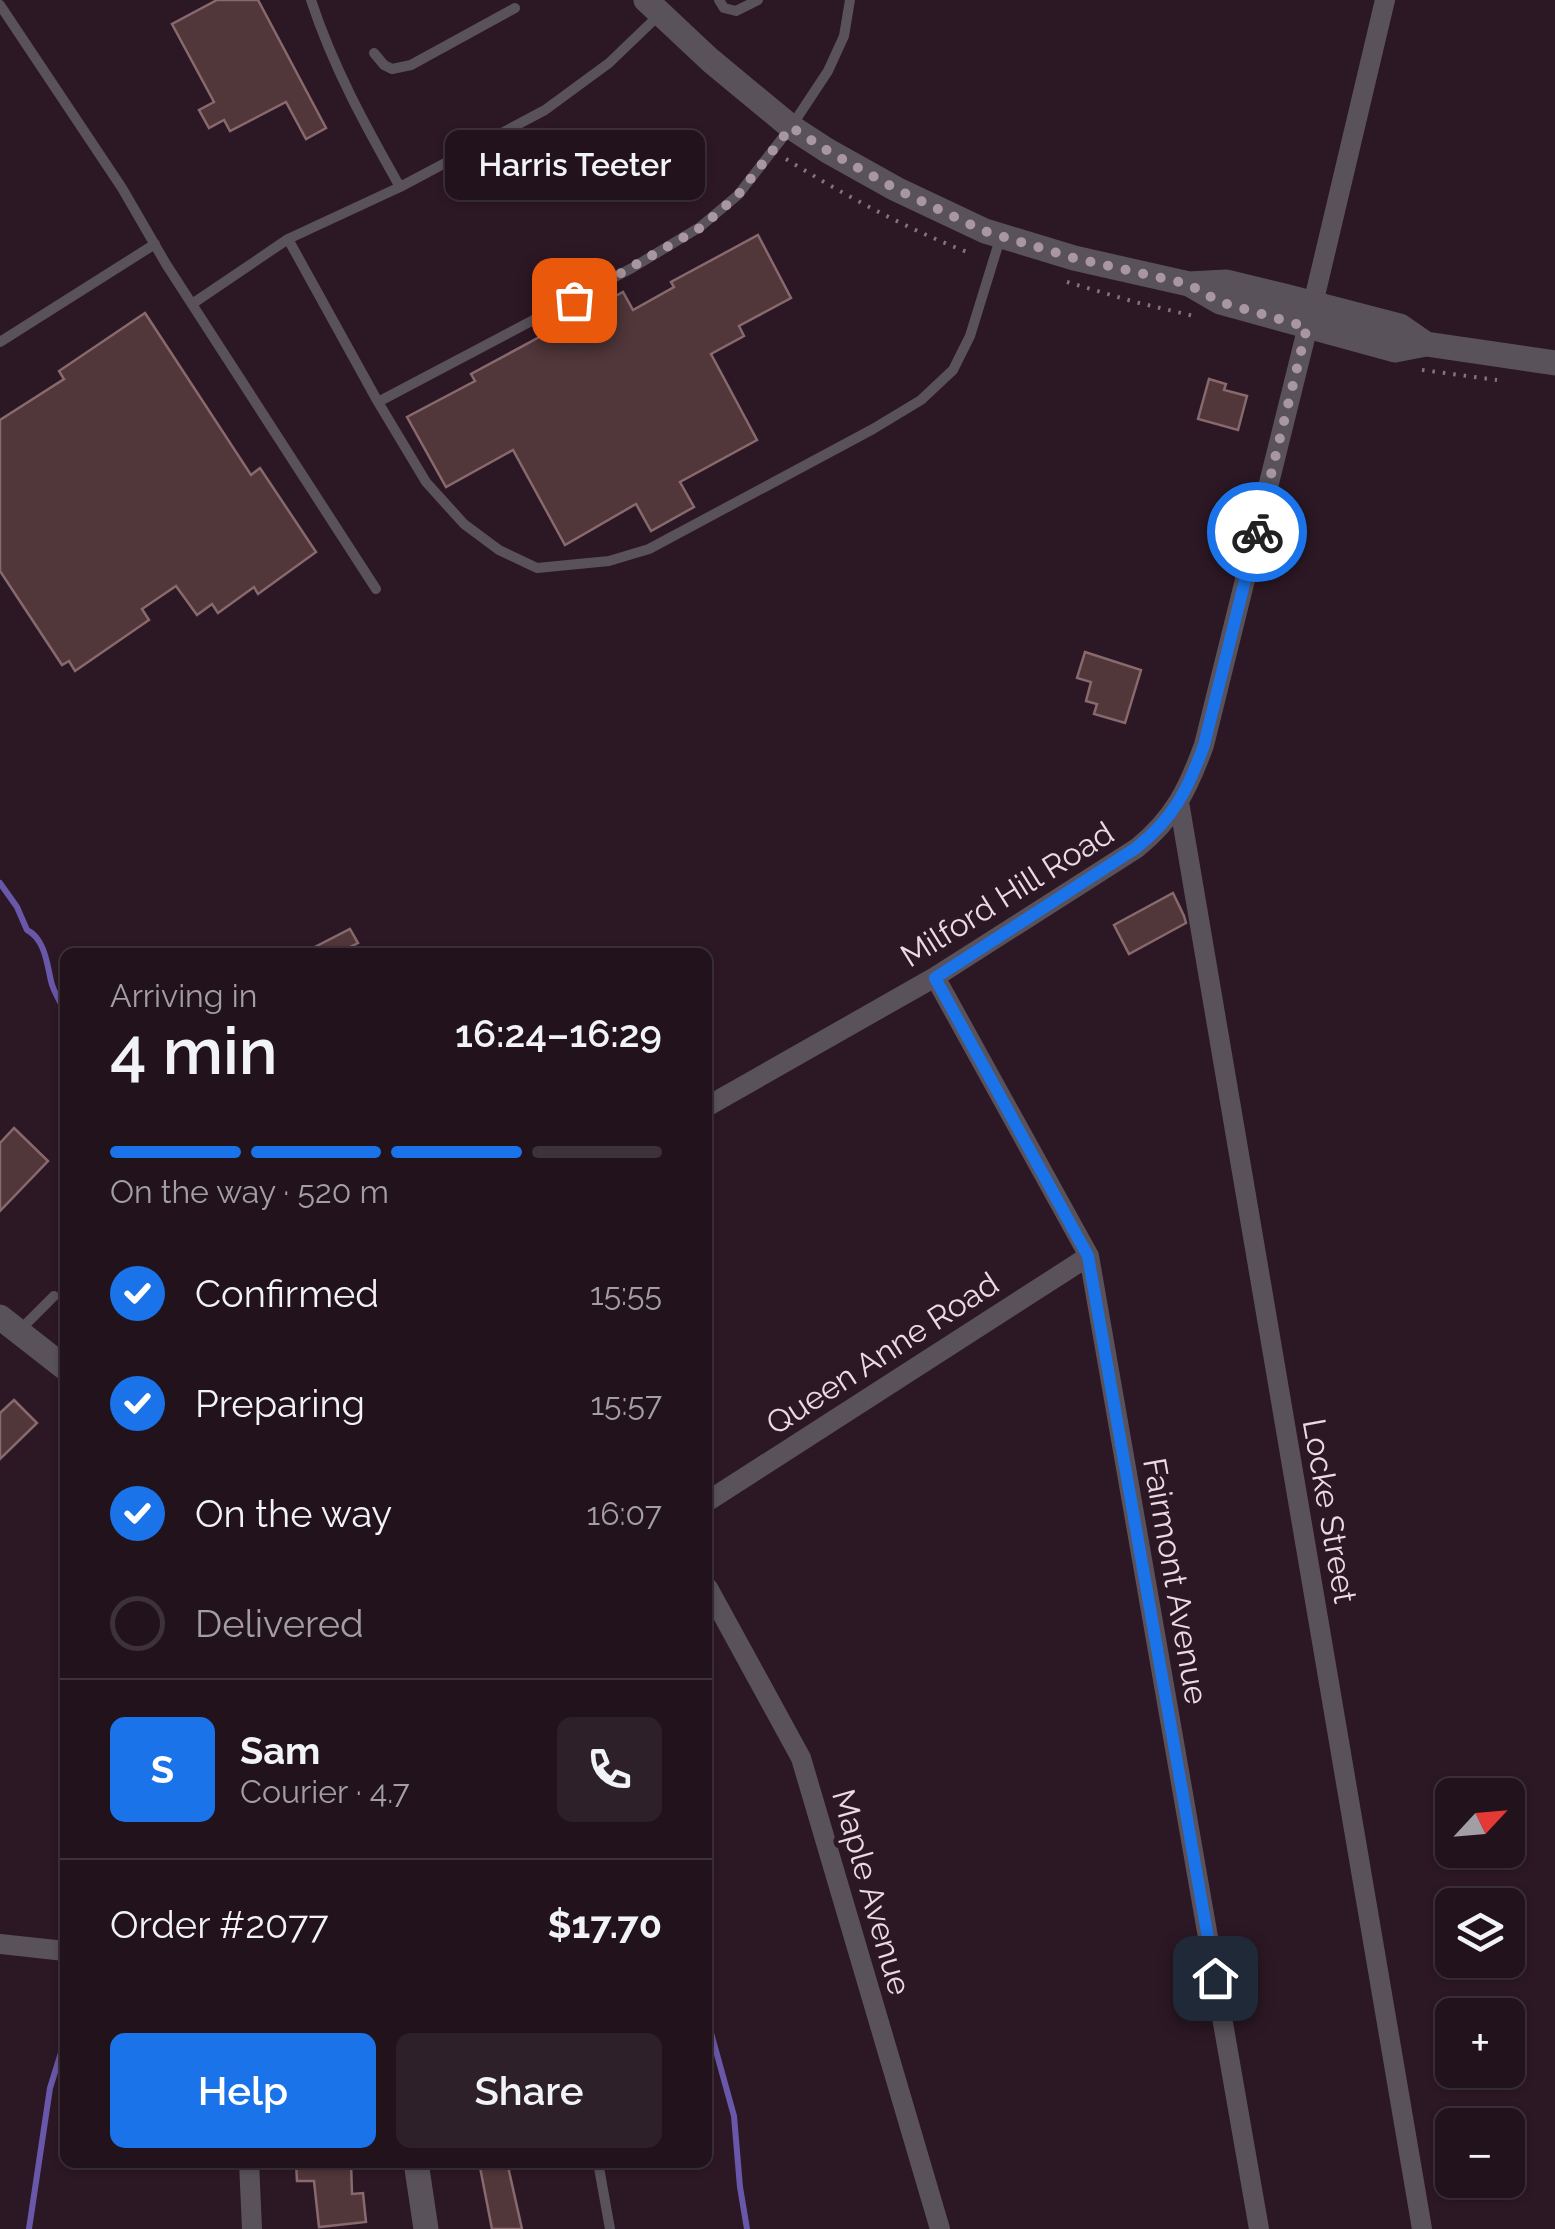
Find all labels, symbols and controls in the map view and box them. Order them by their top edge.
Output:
callout: Harris Teeter [444,130,704,200]
text: Harris Teeter [479,146,671,183]
pin [532,258,617,343]
icon: bag [547,273,602,328]
courier [1207,482,1307,582]
icon: bike [1230,505,1285,560]
street label: Milford Hill Road [894,814,1120,974]
text: Arriving in [110,977,257,1014]
text: 16:24–16:29 [455,1011,662,1056]
text: 4 min [110,1013,278,1089]
text: On the way · 520 m [110,1173,389,1210]
street label: Queen Anne Road [759,1264,1005,1442]
icon: check [110,1266,165,1321]
text: Confirmed [195,1271,379,1316]
text: 15:55 [590,1275,662,1312]
icon: check [110,1376,165,1431]
text: Preparing [195,1381,365,1426]
text: 15:57 [590,1385,662,1422]
street label: Locke Street [1296,1416,1364,1606]
street label: Fairmont Avenue [1136,1455,1216,1707]
icon: check [110,1486,165,1541]
text: On the way [195,1491,392,1536]
text: 16:07 [587,1495,662,1532]
text: Delivered [195,1601,364,1646]
button: phone [557,1717,662,1822]
text: Sam [240,1728,320,1773]
text: S [151,1747,174,1792]
text: Courier · 4.7 [240,1773,410,1810]
north arrow [1435,1778,1525,1868]
map controls [1435,1778,1525,2198]
street label: Maple Avenue [825,1785,919,1999]
button: layers [1435,1888,1525,1978]
text: Order #2077 [110,1902,329,1947]
text: $17.70 [547,1902,662,1947]
pin [1173,1936,1258,2021]
icon: home [1188,1951,1243,2006]
button: + [1435,1998,1525,2088]
button: Help [110,2033,376,2148]
button: Share [396,2033,662,2148]
button: − [1435,2108,1525,2198]

